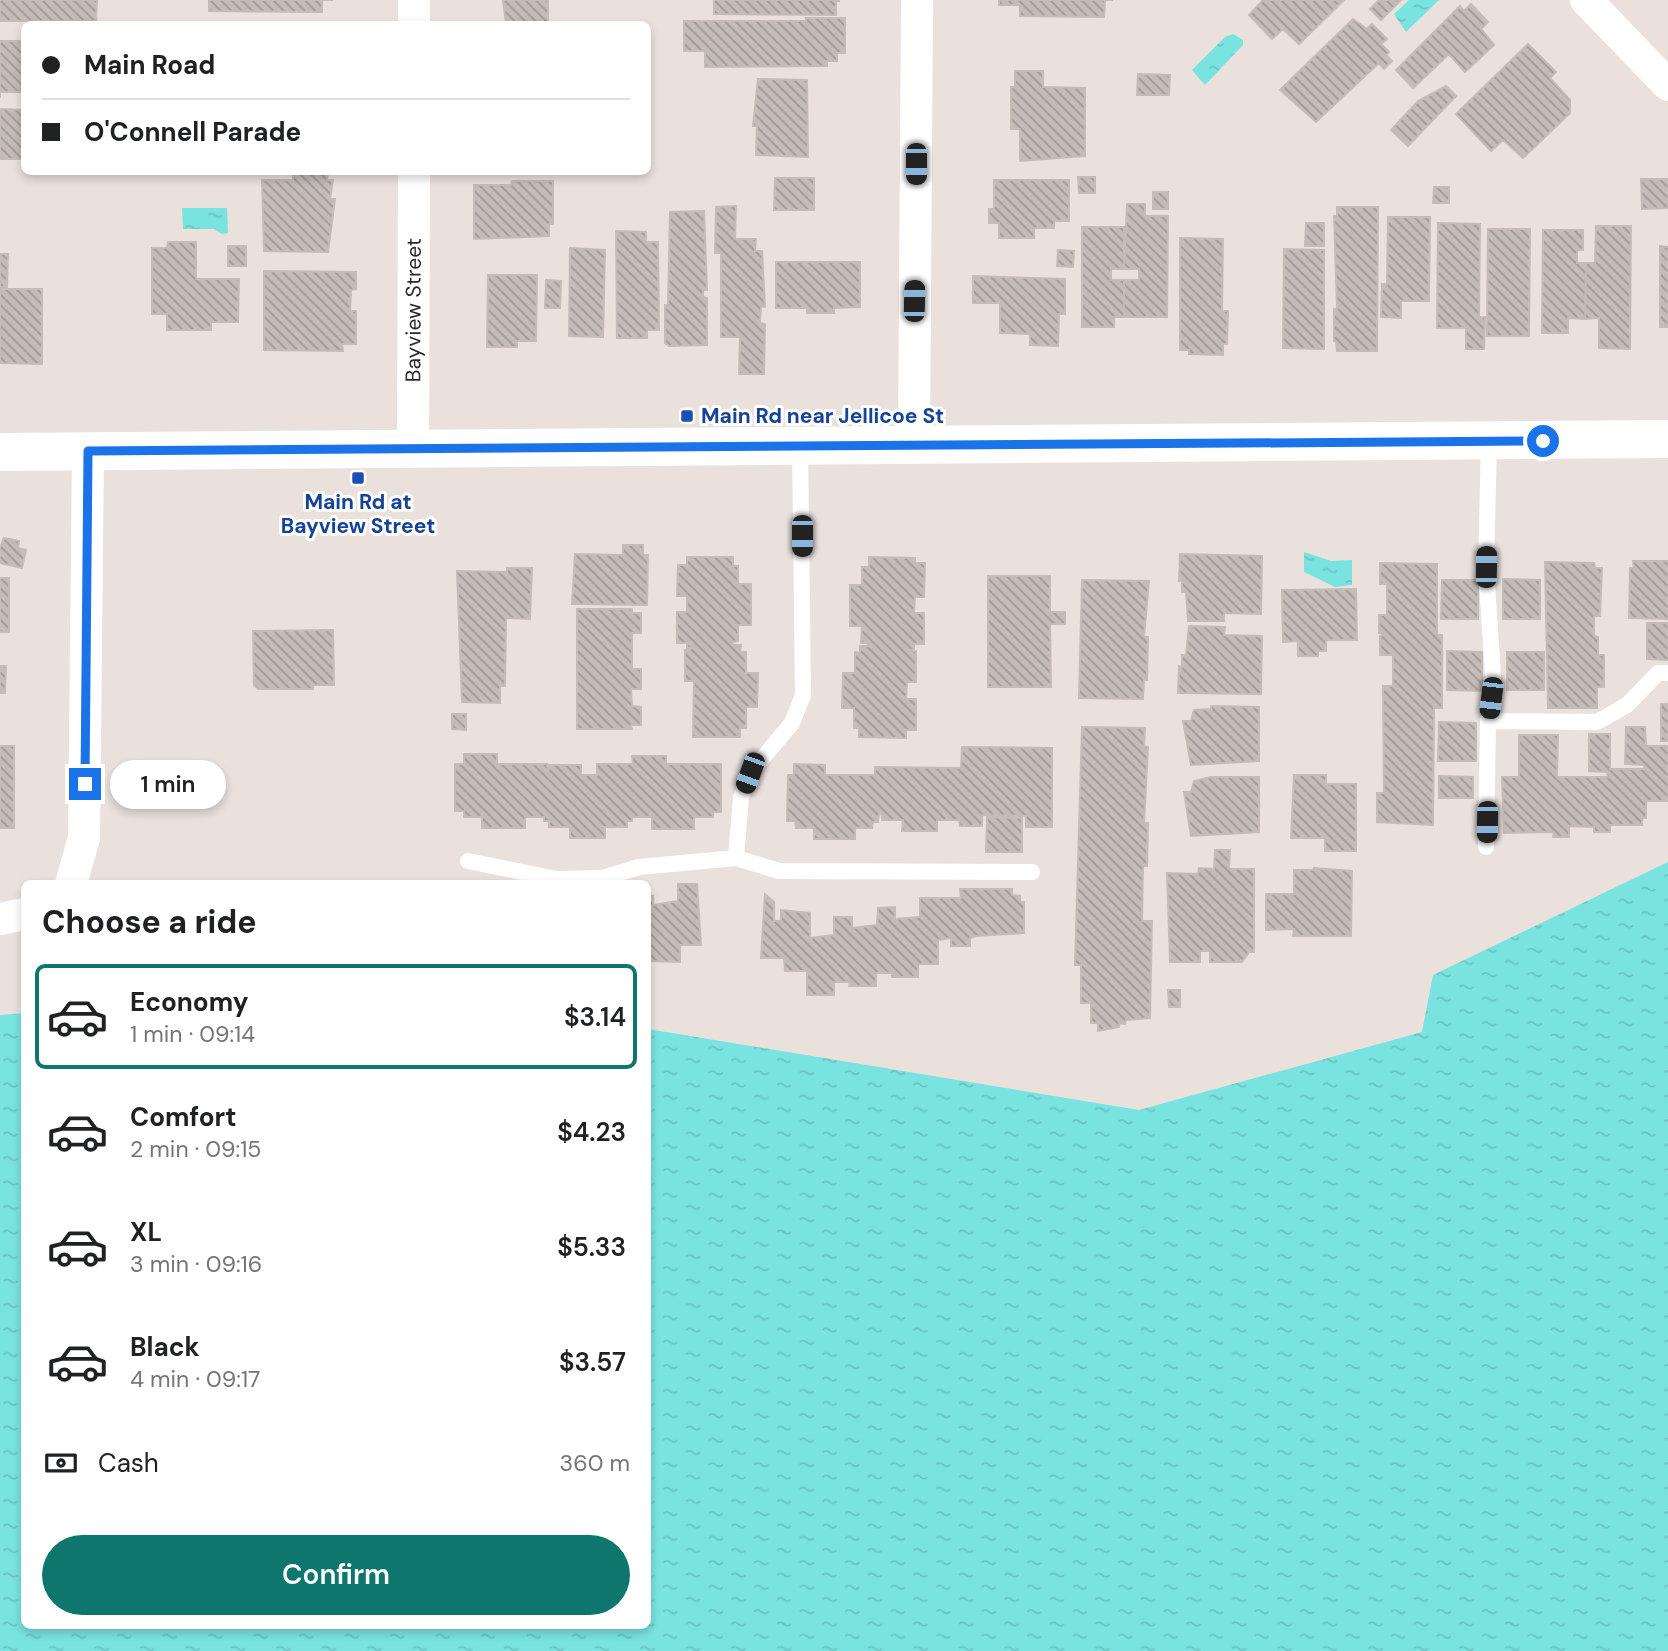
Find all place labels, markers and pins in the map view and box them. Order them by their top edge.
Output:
place label: Main Rd near Jellicoe St [701,402,944,430]
marker: Main Rd near Jellicoe St [679,408,695,424]
marker: Main Rd at Bayview Street [350,470,366,486]
place label: Main Rd at Bayview Street [281,488,435,540]

